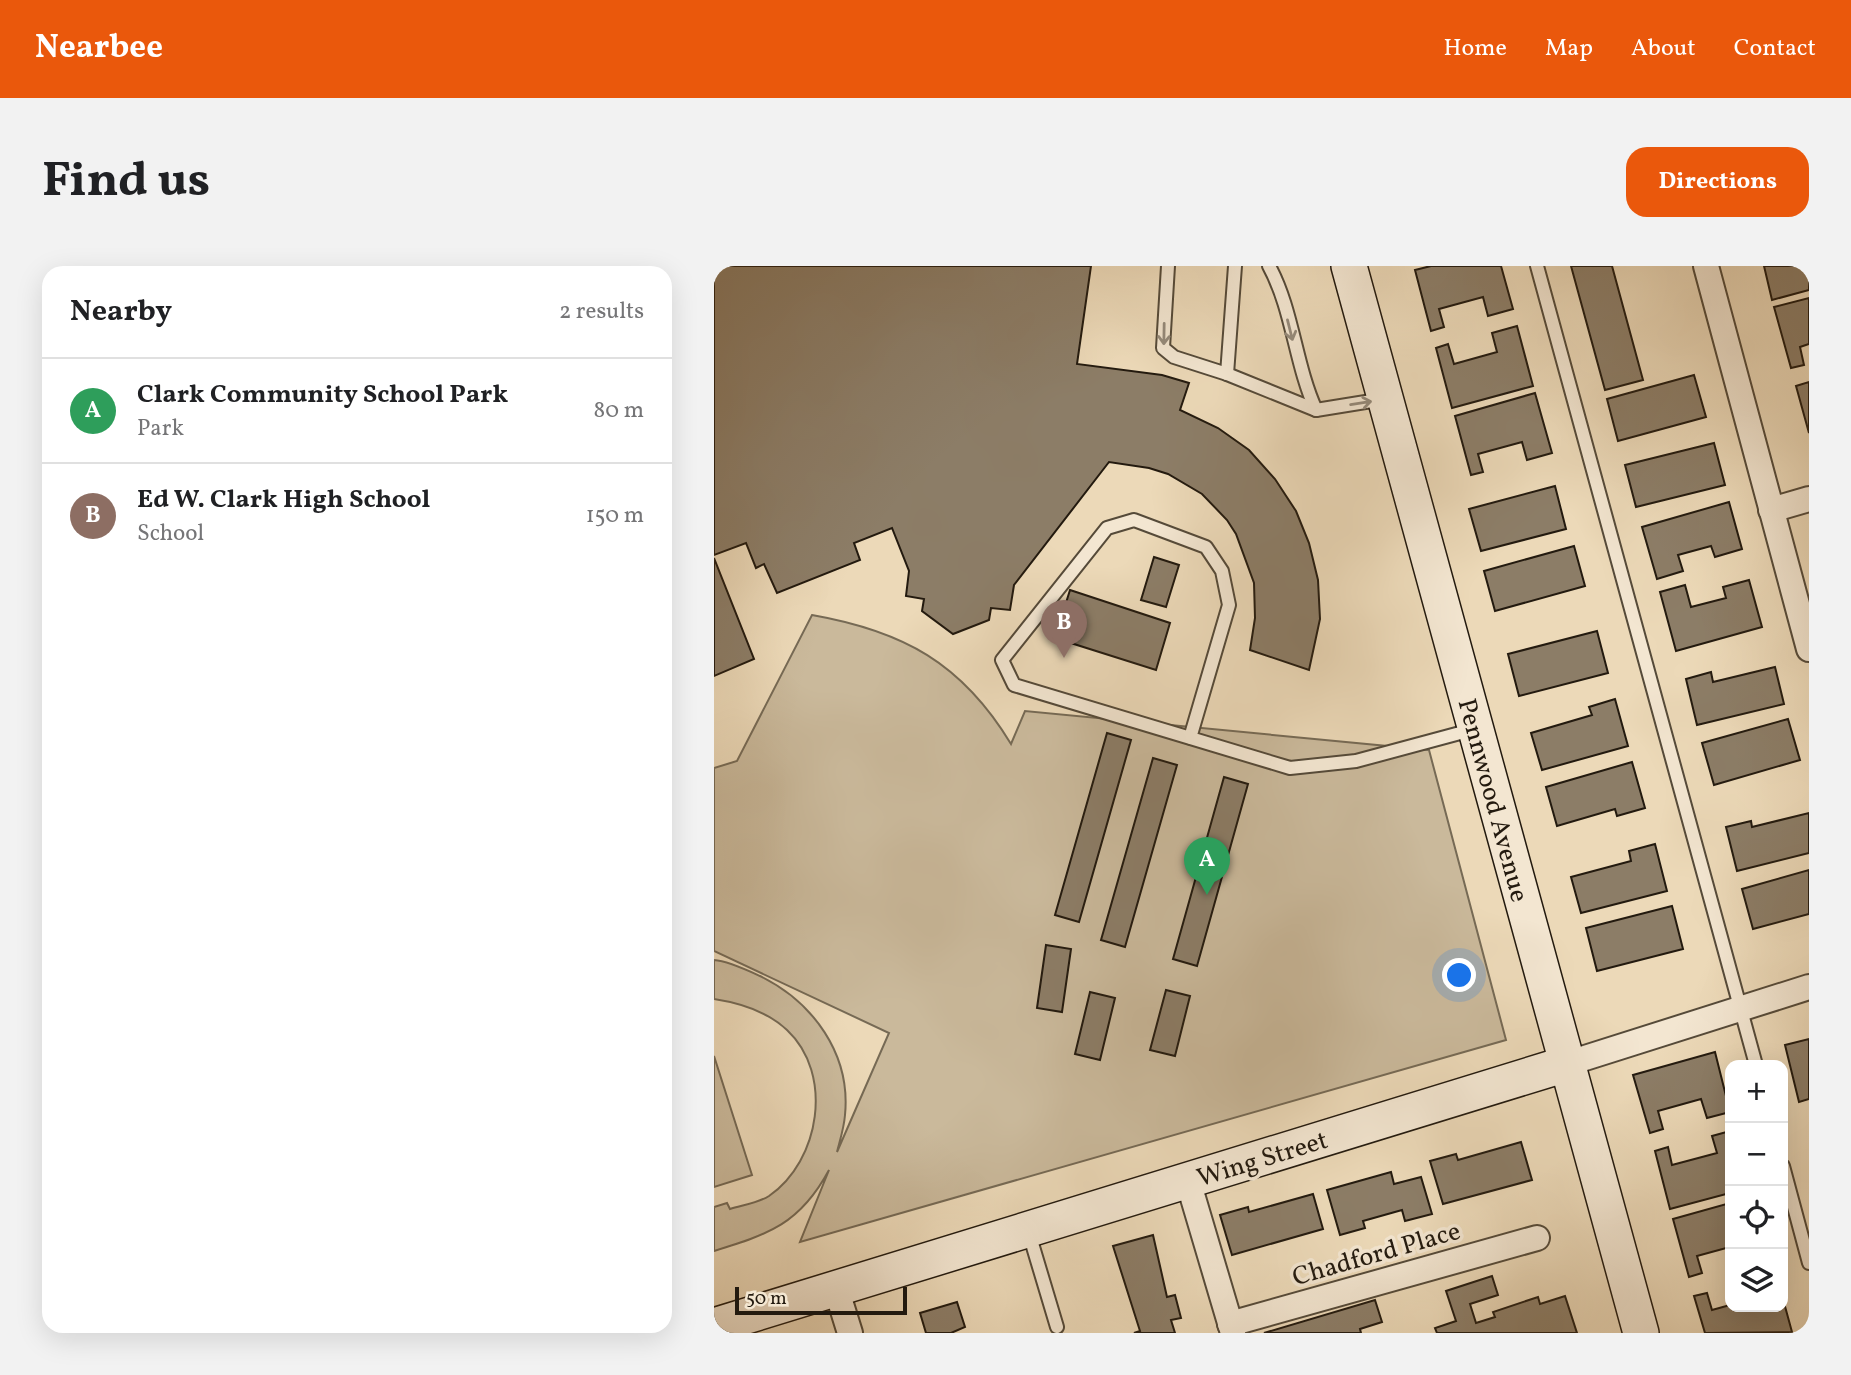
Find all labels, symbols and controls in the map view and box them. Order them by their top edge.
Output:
text: Nearbee [35,26,163,72]
text: Home [1443,32,1507,66]
text: Map [1545,32,1593,66]
text: About [1631,32,1696,66]
text: Contact [1734,32,1816,66]
button: Directions [1626,147,1809,217]
text: Find us [42,148,210,217]
text: Nearby [70,291,172,333]
text: 2 results [559,296,644,328]
one-way arrow [1284,319,1297,341]
one-way arrow [1157,322,1170,345]
text: Clark Community School Park [137,377,508,413]
text: A [85,395,101,427]
text: 80 m [594,395,644,427]
one-way arrow [1349,396,1372,409]
text: Park [137,413,184,445]
text: Ed W. Clark High School [137,482,430,518]
text: B [85,500,101,532]
text: 150 m [586,500,644,532]
text: School [137,518,204,550]
pin: B [1041,600,1087,658]
street label: Pennwood Avenue [1448,695,1537,906]
pin: A [1184,837,1230,895]
your location [1442,958,1476,992]
map controls [1725,1060,1788,1312]
button: + [1725,1060,1788,1123]
street label: Wing Street [1193,1123,1333,1197]
button: − [1725,1123,1788,1186]
button: locate [1725,1186,1788,1249]
street label: Chadford Place [1288,1214,1465,1296]
button: layers [1725,1249,1788,1312]
scale bar [735,1284,906,1316]
text: 50 m [746,1286,787,1312]

